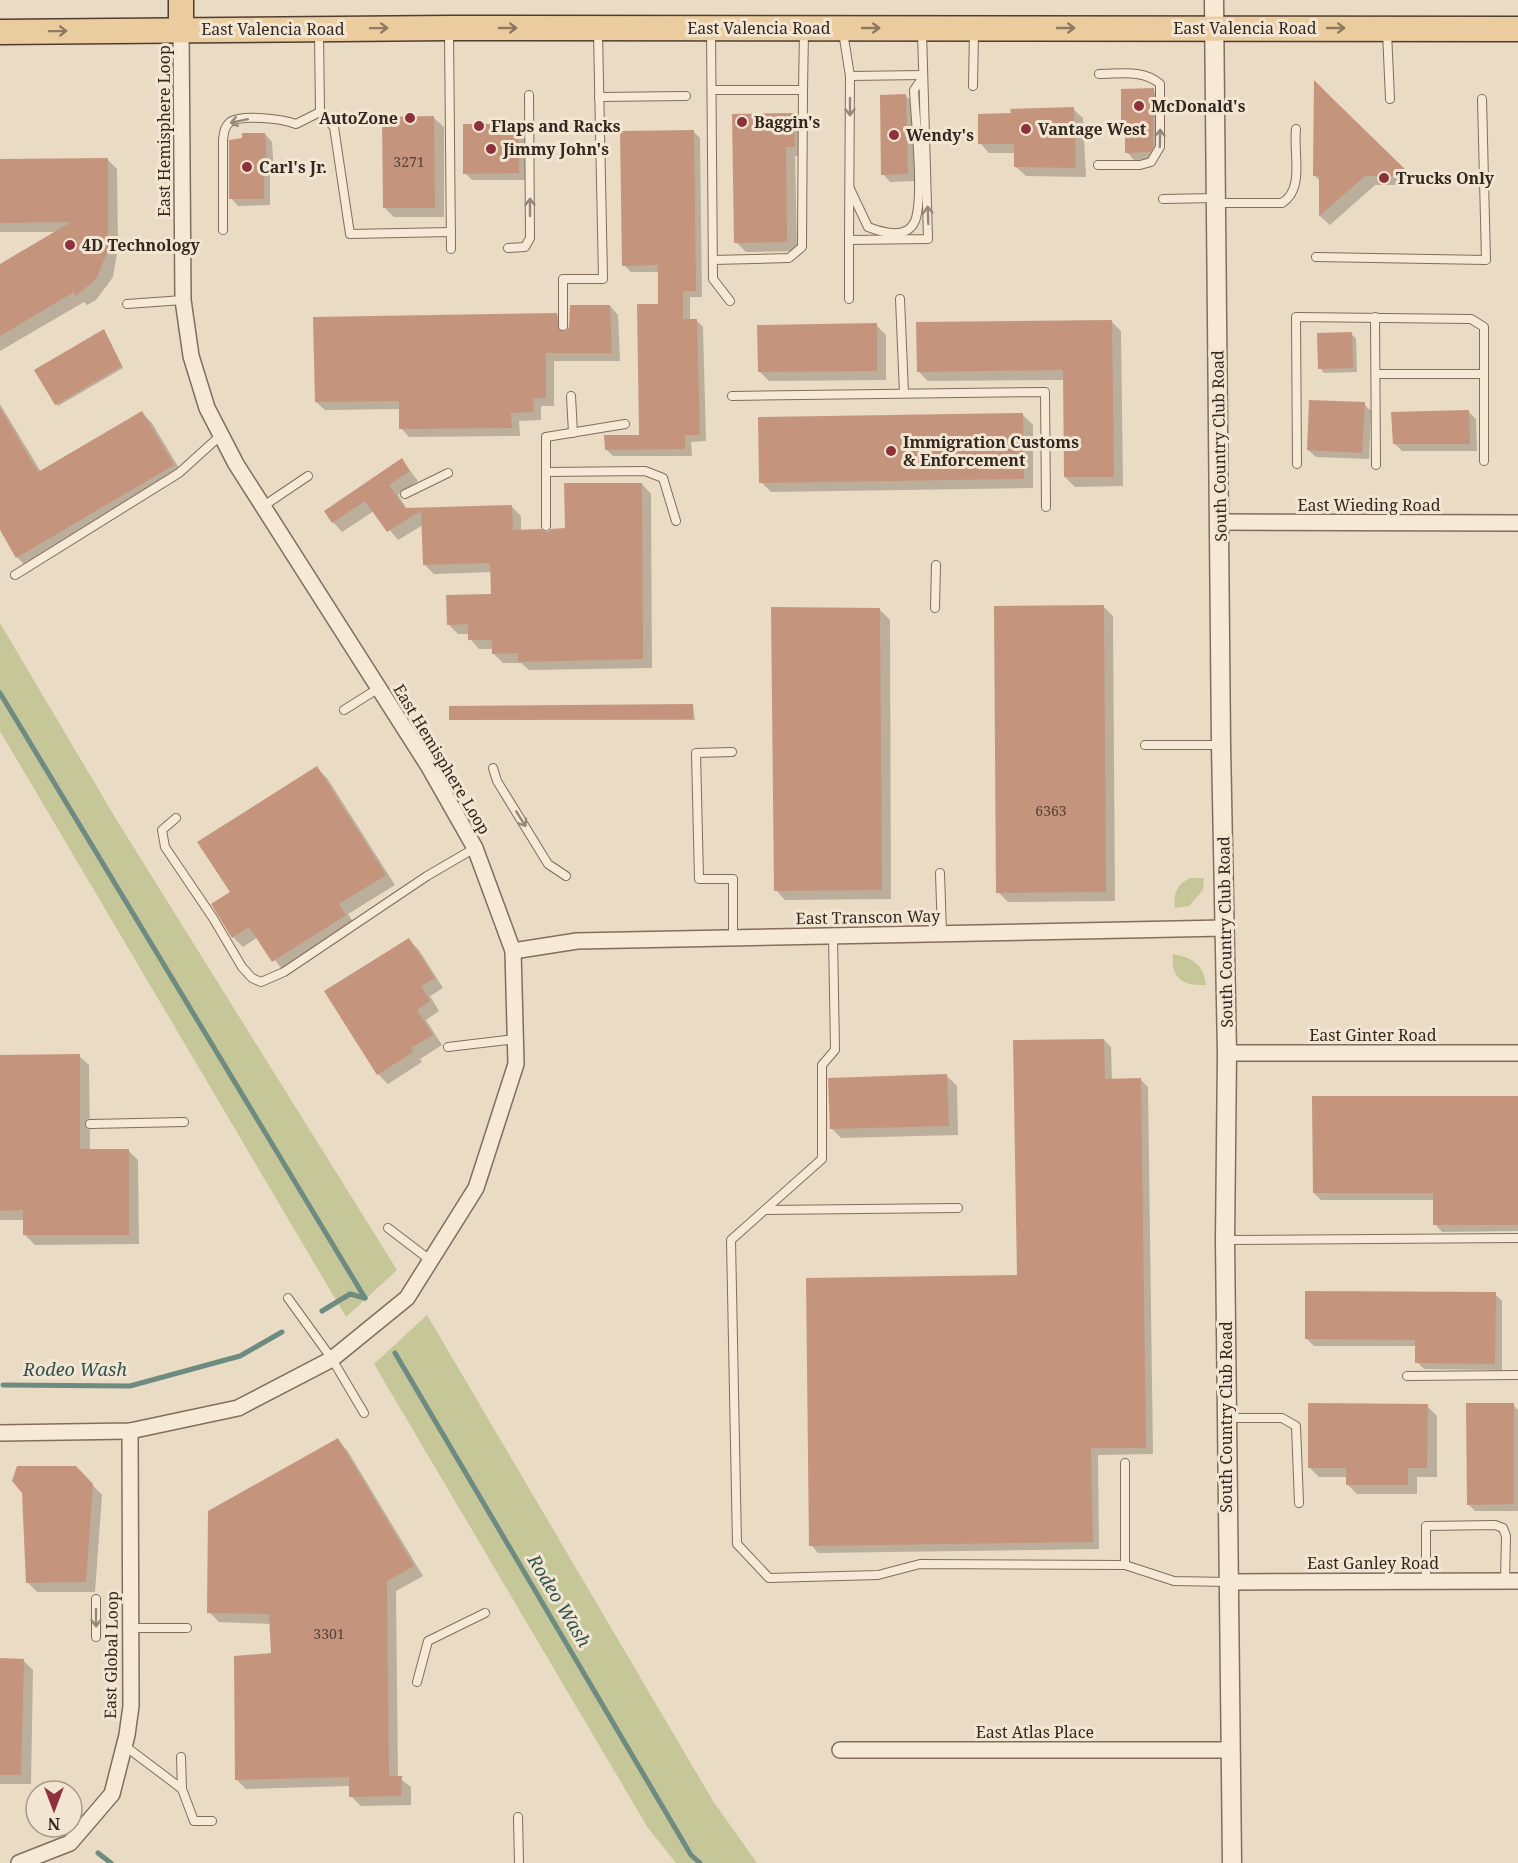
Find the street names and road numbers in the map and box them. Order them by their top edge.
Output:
street label: East Valencia Road [687,17,831,39]
street label: East Valencia Road [1173,17,1317,39]
street label: East Valencia Road [201,18,345,40]
street label: East Hemisphere Loop [153,45,175,217]
street label: South Country Club Road [1206,350,1232,542]
street label: East Wieding Road [1297,494,1441,516]
street label: East Hemisphere Loop [388,680,496,838]
street label: South Country Club Road [1212,836,1238,1028]
street label: East Transcon Way [796,905,941,929]
street label: East Ginter Road [1309,1024,1437,1046]
street label: South Country Club Road [1215,1321,1237,1513]
street label: East Ganley Road [1307,1552,1439,1574]
street label: East Global Loop [99,1591,123,1719]
street label: East Atlas Place [976,1721,1094,1743]

